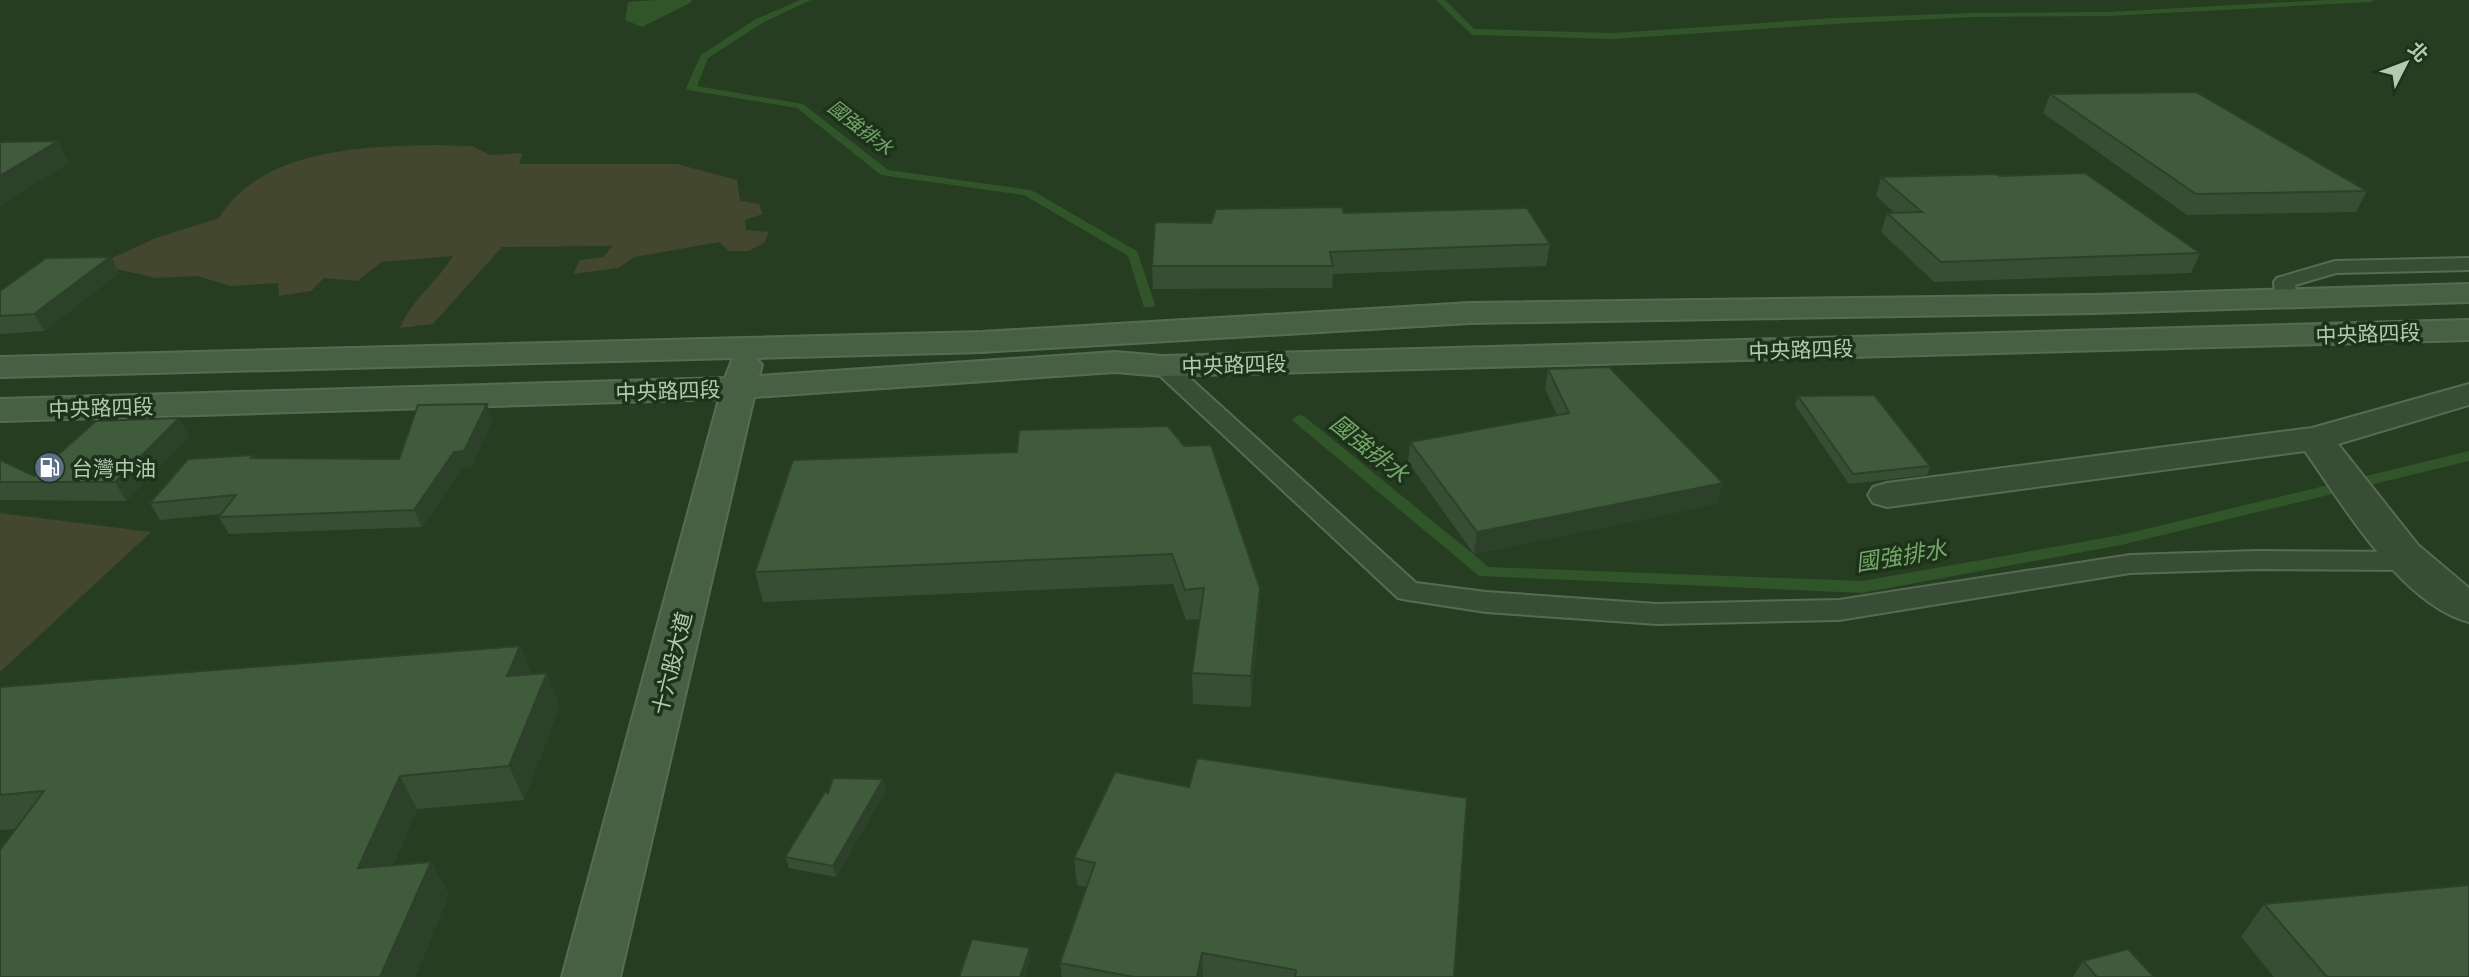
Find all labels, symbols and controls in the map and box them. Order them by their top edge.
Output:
north arrow [2371,28,2441,98]
text: 北 [2404,37,2434,66]
water label: 國強排水 [824,95,899,160]
street label: 中央路四段 [2315,319,2421,347]
street label: 中央路四段 [1748,335,1854,363]
street label: 中央路四段 [1181,350,1287,378]
street label: 中央路四段 [615,376,721,404]
street label: 中央路四段 [48,393,154,421]
water label: 國強排水 [1325,408,1415,488]
fuel station icon: 台灣中油 [32,450,66,484]
place label: 台灣中油 [72,455,156,480]
water label: 國強排水 [1853,534,1950,576]
street label: 十六股大道 [646,609,696,717]

